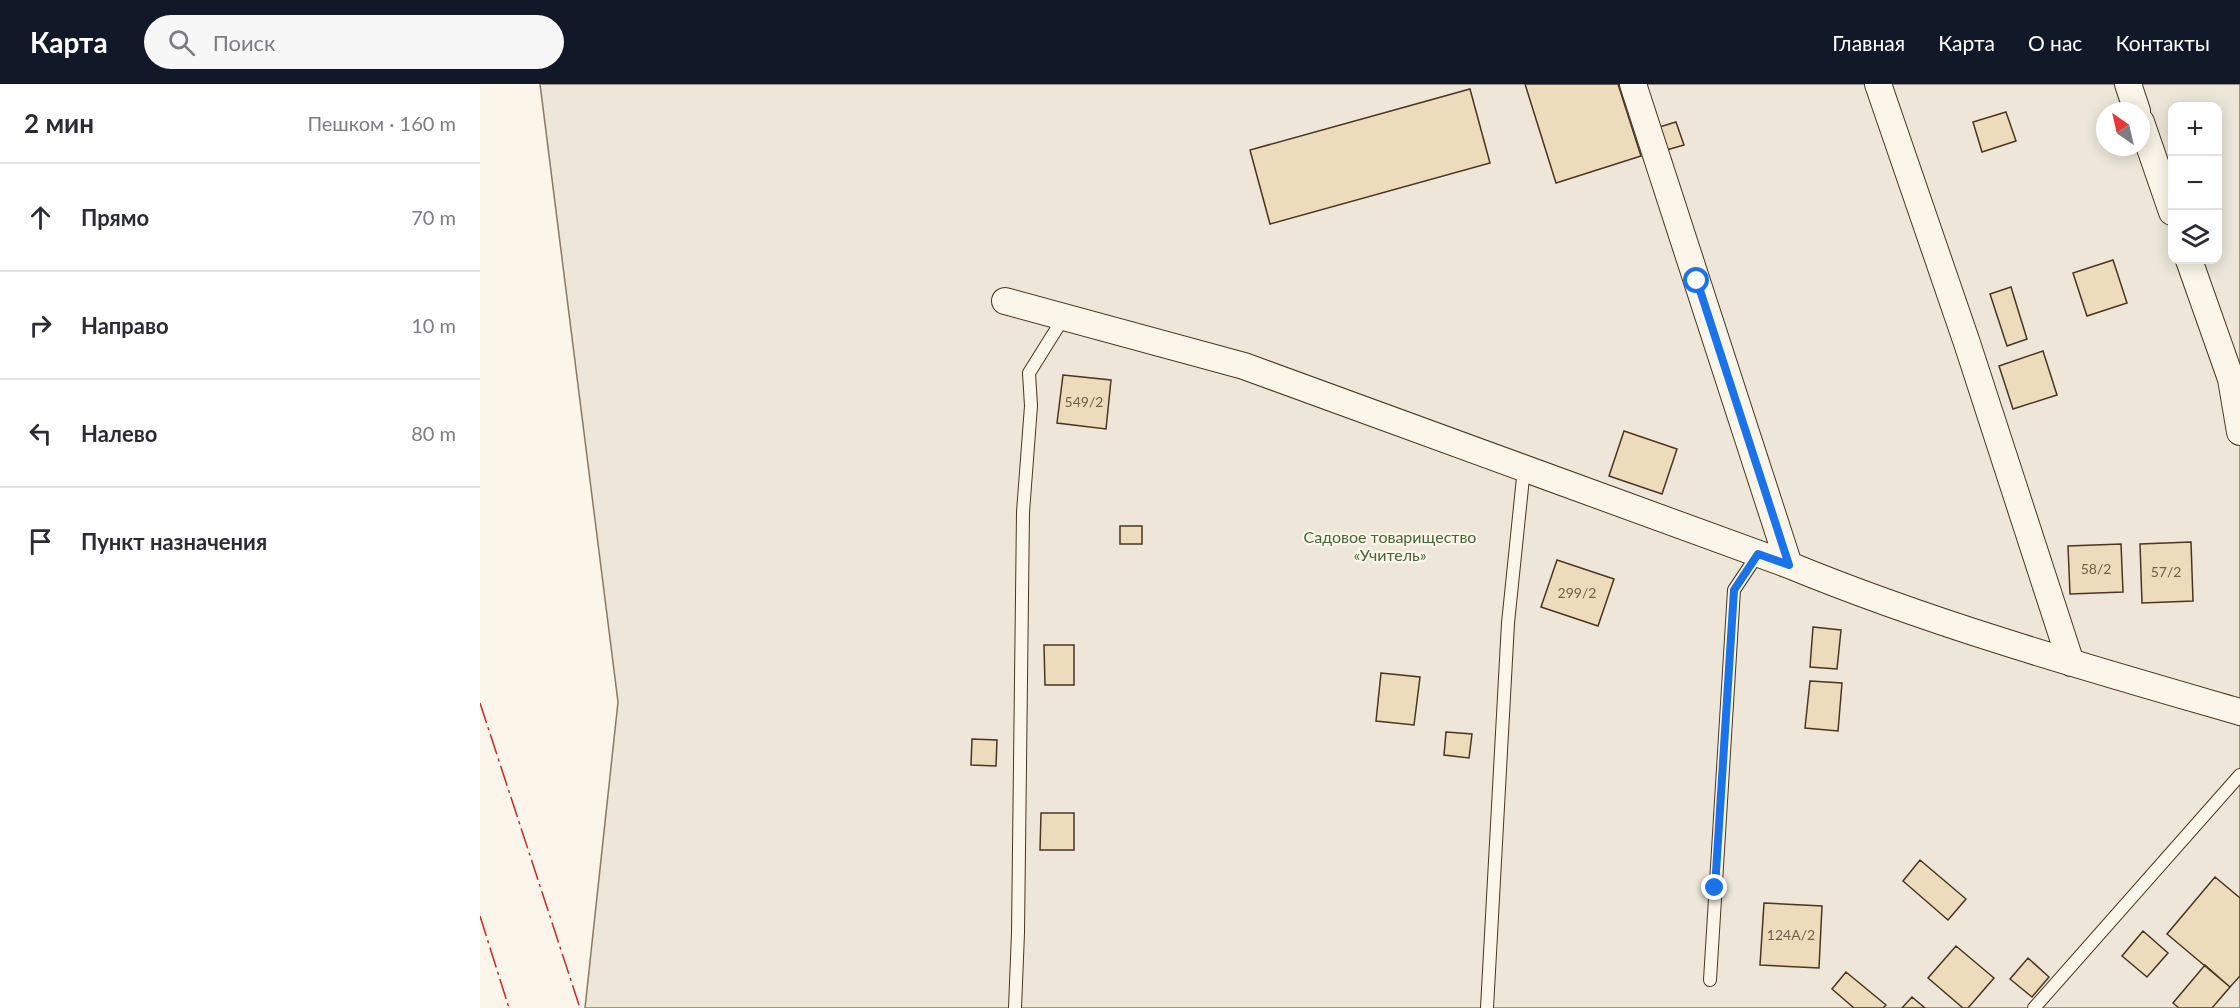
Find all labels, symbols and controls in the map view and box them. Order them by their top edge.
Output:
search box [144,15,564,69]
text: Карта [30,25,108,59]
icon: search [165,26,198,59]
text: Поиск [213,29,276,56]
text: Главная [1832,30,1905,55]
text: Карта [1938,30,1995,55]
text: О нас [2028,30,2082,55]
text: Контакты [2115,30,2210,55]
north arrow [2096,102,2150,156]
map controls [2168,102,2222,264]
button: + [2168,102,2222,156]
text: 2 мин [24,107,94,139]
text: Пешком · 160 m [307,111,456,135]
button: − [2168,156,2222,210]
icon: ahead [24,201,57,234]
text: Прямо [81,204,149,231]
text: 70 m [411,205,456,229]
button: layers [2168,210,2222,264]
route start [1683,267,1709,293]
icon: right [24,309,57,342]
text: Направо [81,312,169,339]
text: 10 m [411,313,456,337]
house number: 549/2 [1065,393,1103,410]
icon: left [24,417,57,450]
text: Налево [81,420,157,447]
text: 80 m [411,421,456,445]
icon: arrive [24,525,57,558]
park label: Садовое товарищество «Учитель» [1304,527,1476,564]
text: Пункт назначения [81,528,267,555]
house number: 58/2 [2081,560,2111,577]
house number: 57/2 [2151,563,2181,580]
house number: 299/2 [1558,584,1596,601]
route end [1701,874,1727,900]
house number: 124А/2 [1767,926,1815,943]

